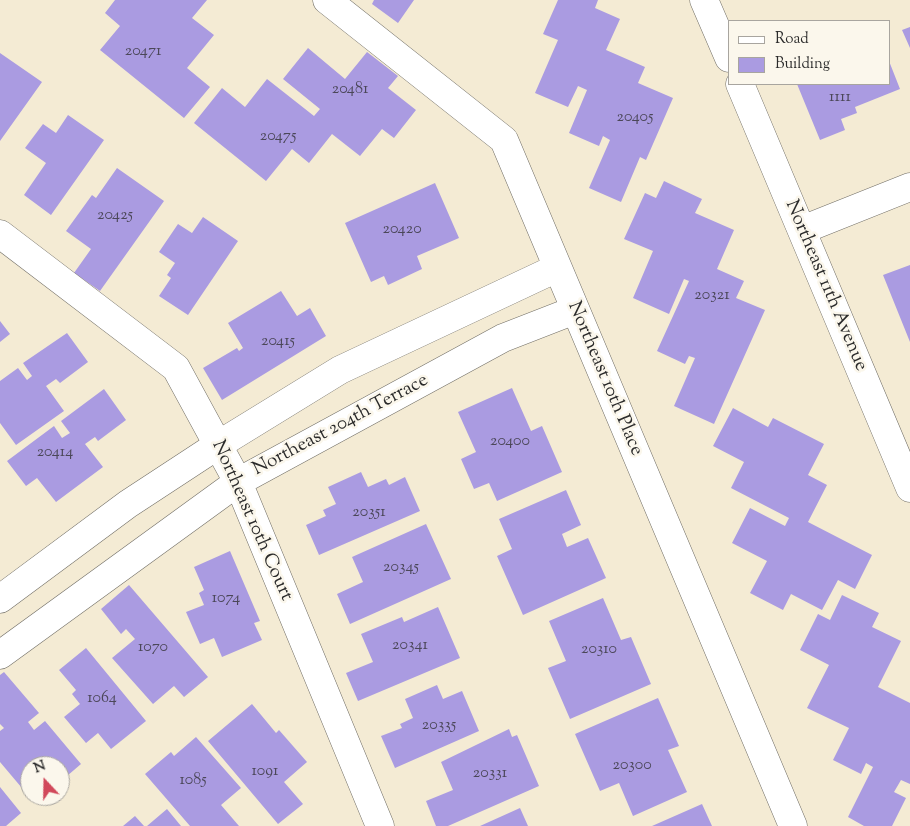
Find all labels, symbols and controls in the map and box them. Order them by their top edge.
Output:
legend [728,20,890,85]
text: Road [775,29,809,50]
house number: 20471 [125,42,161,62]
text: Building [775,54,830,75]
house number: 20481 [332,80,368,100]
house number: 1111 [829,88,851,108]
house number: 20405 [616,108,654,128]
house number: 20475 [260,127,296,147]
street label: Northeast 11th Avenue [779,197,871,375]
house number: 20425 [97,206,133,226]
house number: 20420 [382,220,422,240]
house number: 20321 [694,286,730,306]
street label: Northeast 10th Place [561,298,647,460]
house number: 20415 [261,332,295,352]
street label: Northeast 204th Terrace [249,370,433,482]
house number: 20400 [490,432,530,452]
street label: Northeast 10th Court [205,437,297,605]
house number: 20414 [37,443,73,463]
house number: 20351 [352,503,386,523]
house number: 20345 [383,558,419,578]
house number: 1074 [212,589,240,609]
house number: 20341 [392,636,428,656]
house number: 1070 [138,638,168,658]
house number: 20310 [581,640,617,660]
house number: 1064 [87,689,117,709]
house number: 20335 [422,716,456,736]
north arrow [20,756,70,806]
house number: 20300 [612,756,652,776]
text: N [31,757,49,779]
house number: 1091 [252,762,278,782]
house number: 20331 [473,764,507,784]
house number: 1085 [179,771,207,791]

